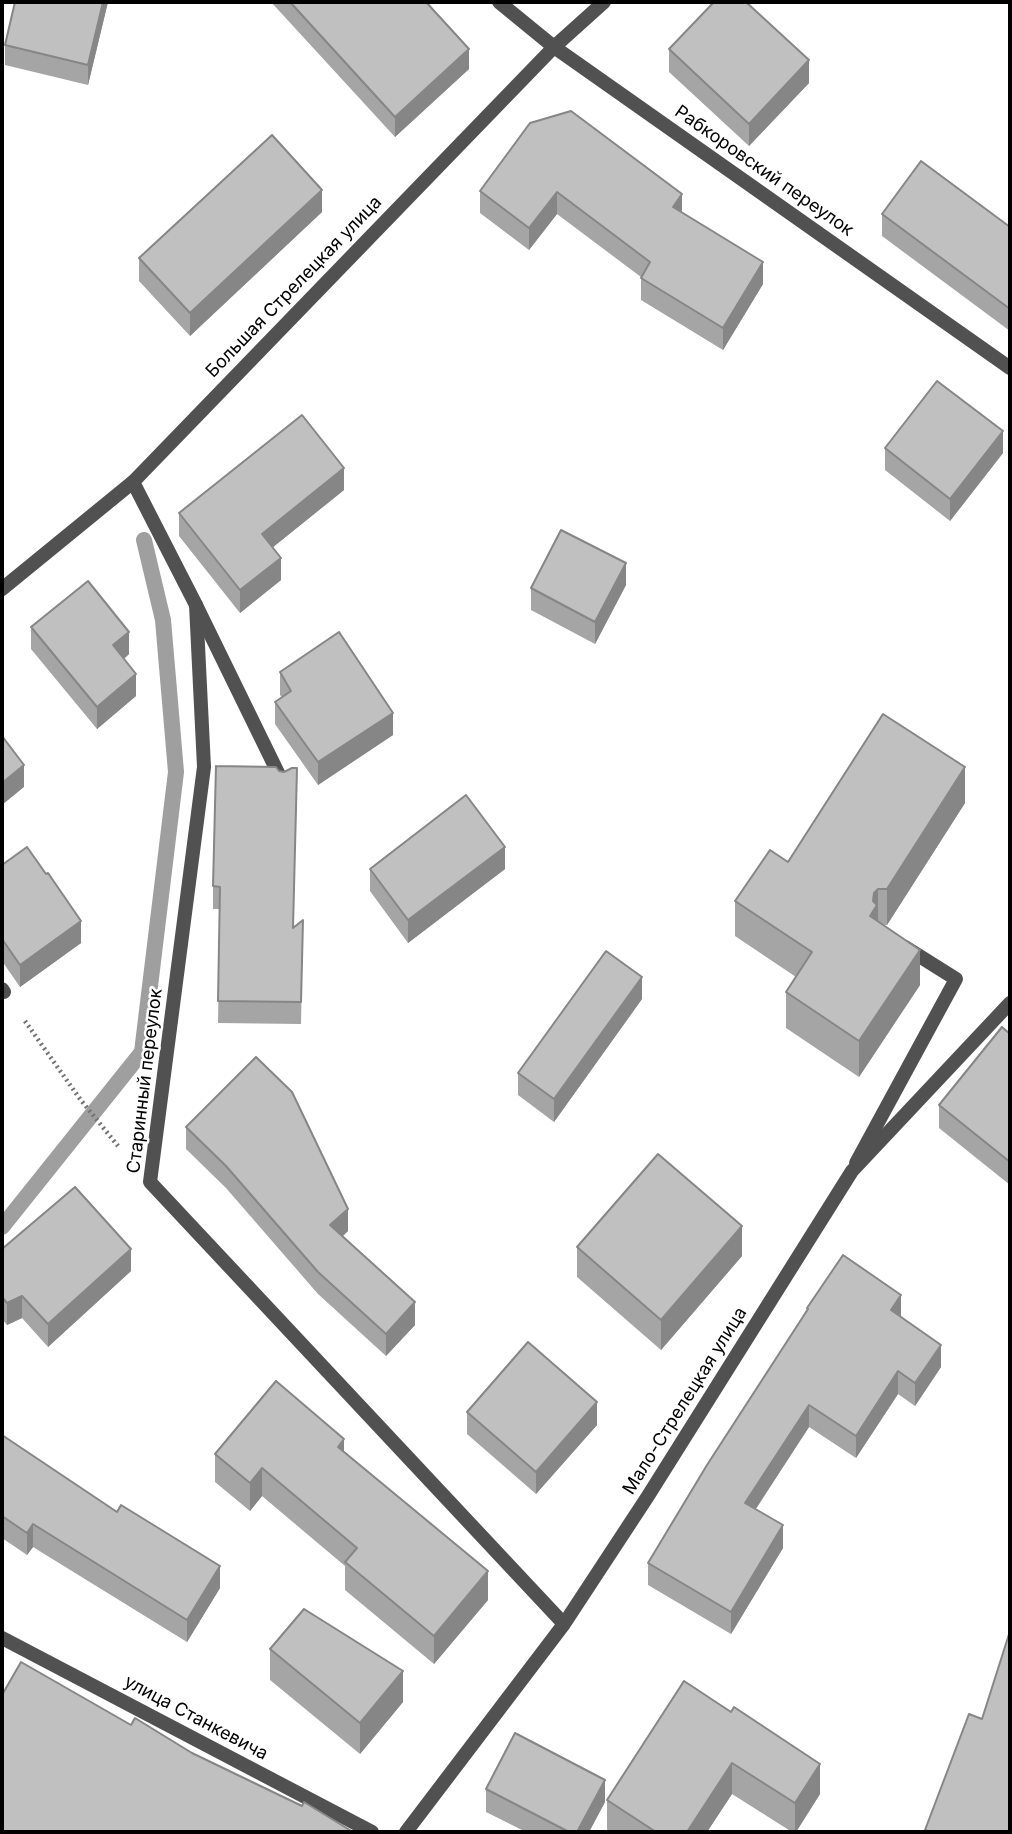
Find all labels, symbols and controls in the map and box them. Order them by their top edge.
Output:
street label: Рабкоровский переулок [670,101,858,241]
street label: Большая Стрелецкая улица [202,192,386,382]
street label: Старинный переулок [123,987,167,1175]
street label: Мало-Стрелецкая улица [618,1303,752,1499]
street label: улица Станкевича [120,1671,272,1765]

